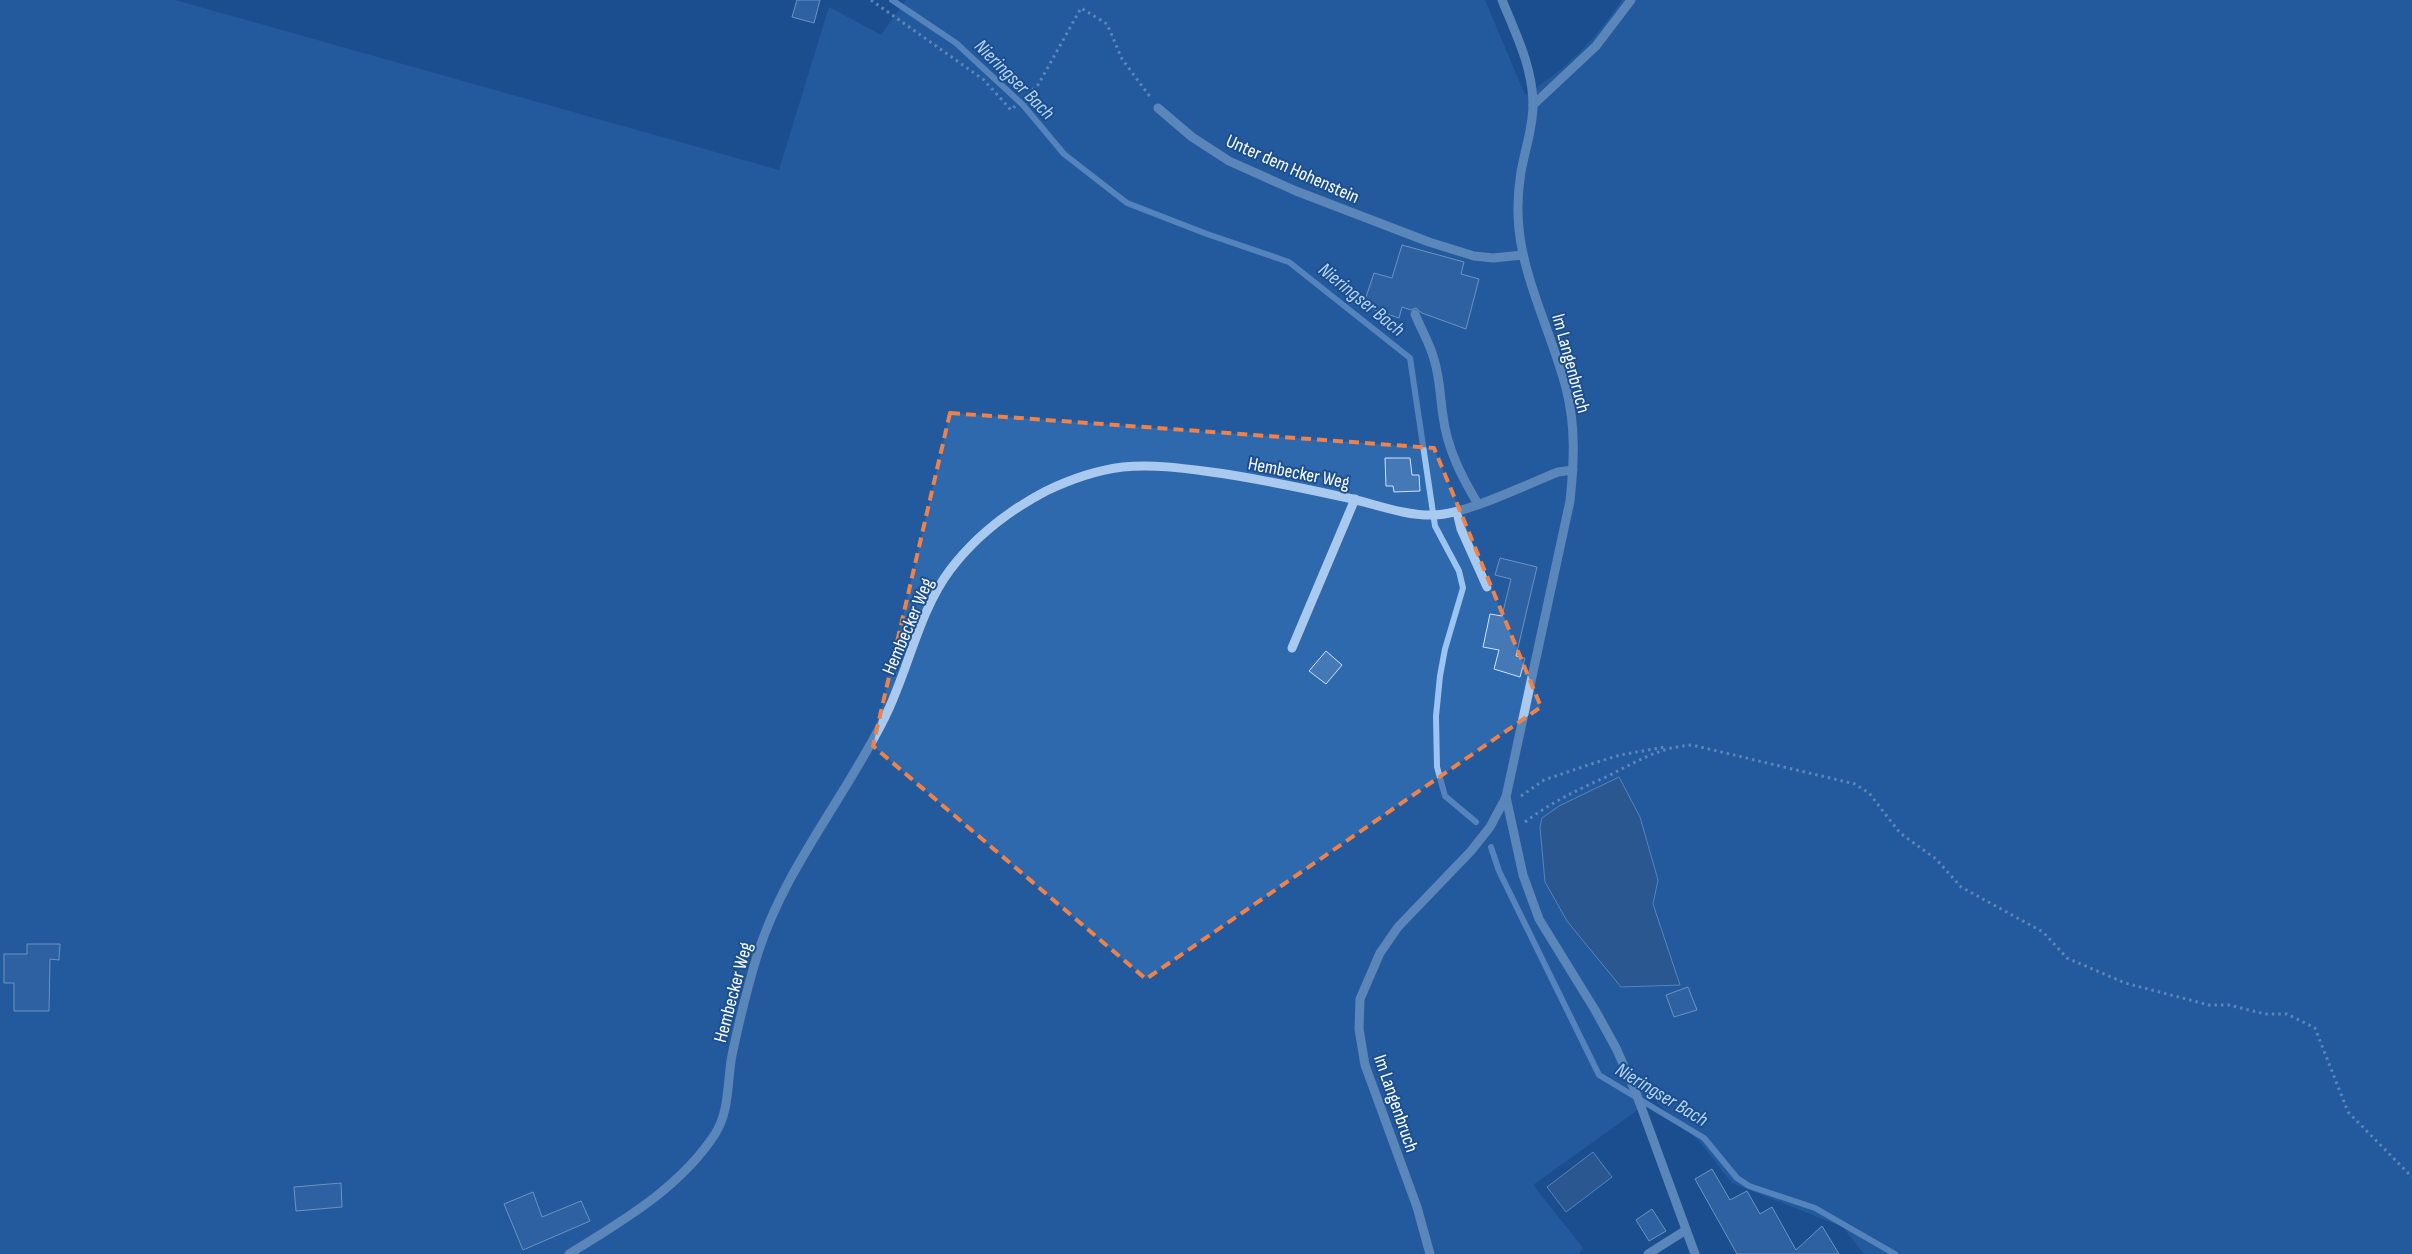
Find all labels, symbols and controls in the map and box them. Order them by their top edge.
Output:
water label: Nieringser Bach [969,35,1059,125]
street label: Unter dem Hohenstein [1222,130,1363,209]
water label: Nieringser Bach [1313,258,1409,342]
street label: Im Langenbruch [1546,311,1595,416]
street label: Hembecker Weg [1246,452,1352,495]
street label: Hembecker Weg [878,574,939,678]
street label: Hembecker Weg [709,939,758,1045]
street label: Im Langenbruch [1368,1052,1423,1155]
water label: Nieringser Bach [1611,1058,1712,1132]

